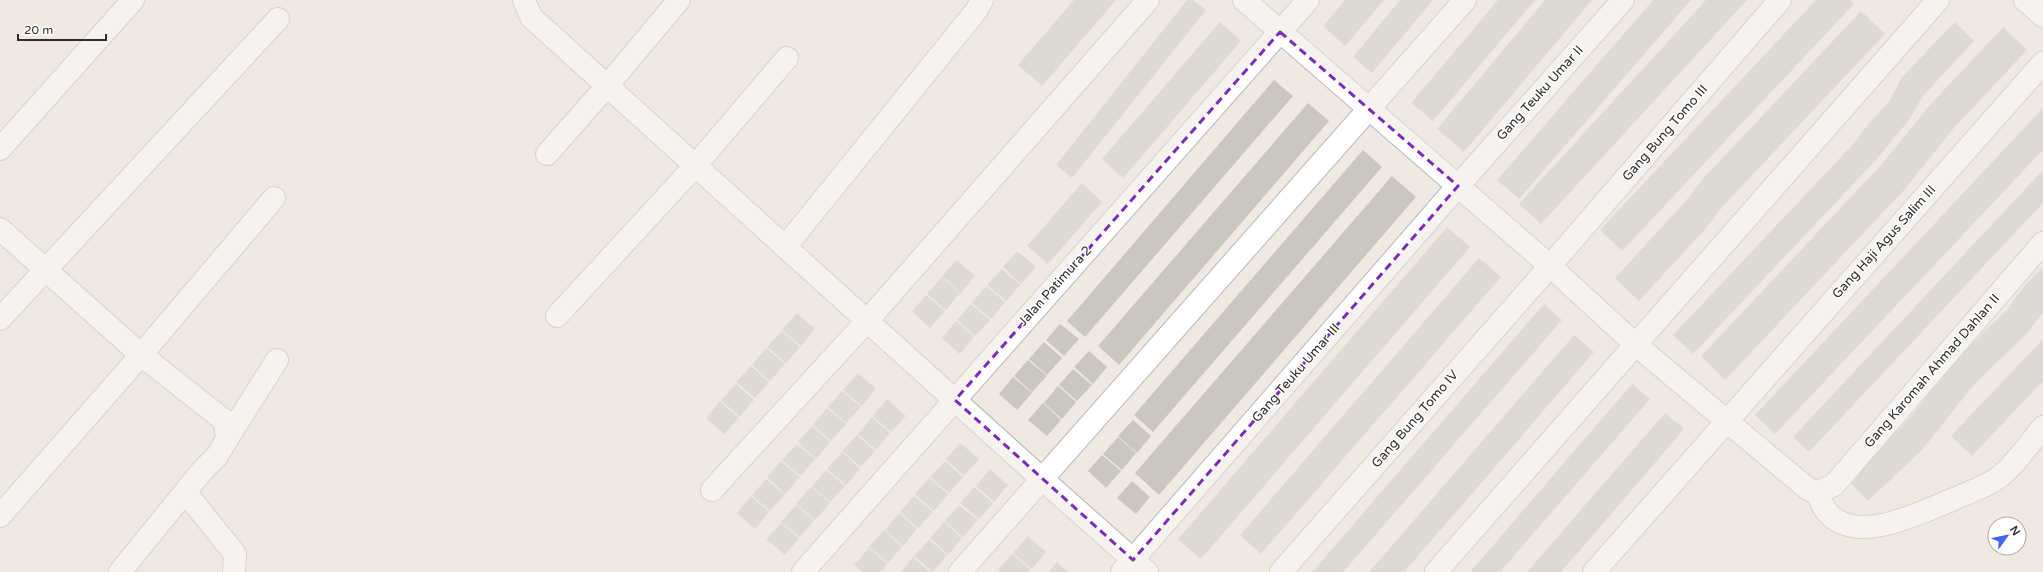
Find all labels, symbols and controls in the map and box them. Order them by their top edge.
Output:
scale bar [18,16,106,42]
text: 20 m [24,23,53,37]
street label: Gang Teuku Umar II [1493,42,1587,144]
street label: Gang Bung Tomo III [1619,82,1711,184]
street label: Gang Haji Agus Salim III [1829,182,1939,302]
street label: Jalan Patimura 2 [1015,243,1095,329]
street label: Gang Karomah Ahmad Dahlan II [1861,291,2003,451]
street label: Gang Teuku Umar III [1249,320,1343,426]
street label: Gang Bung Tomo IV [1368,367,1462,471]
north arrow [1987,516,2027,556]
text: N [2007,524,2023,538]

